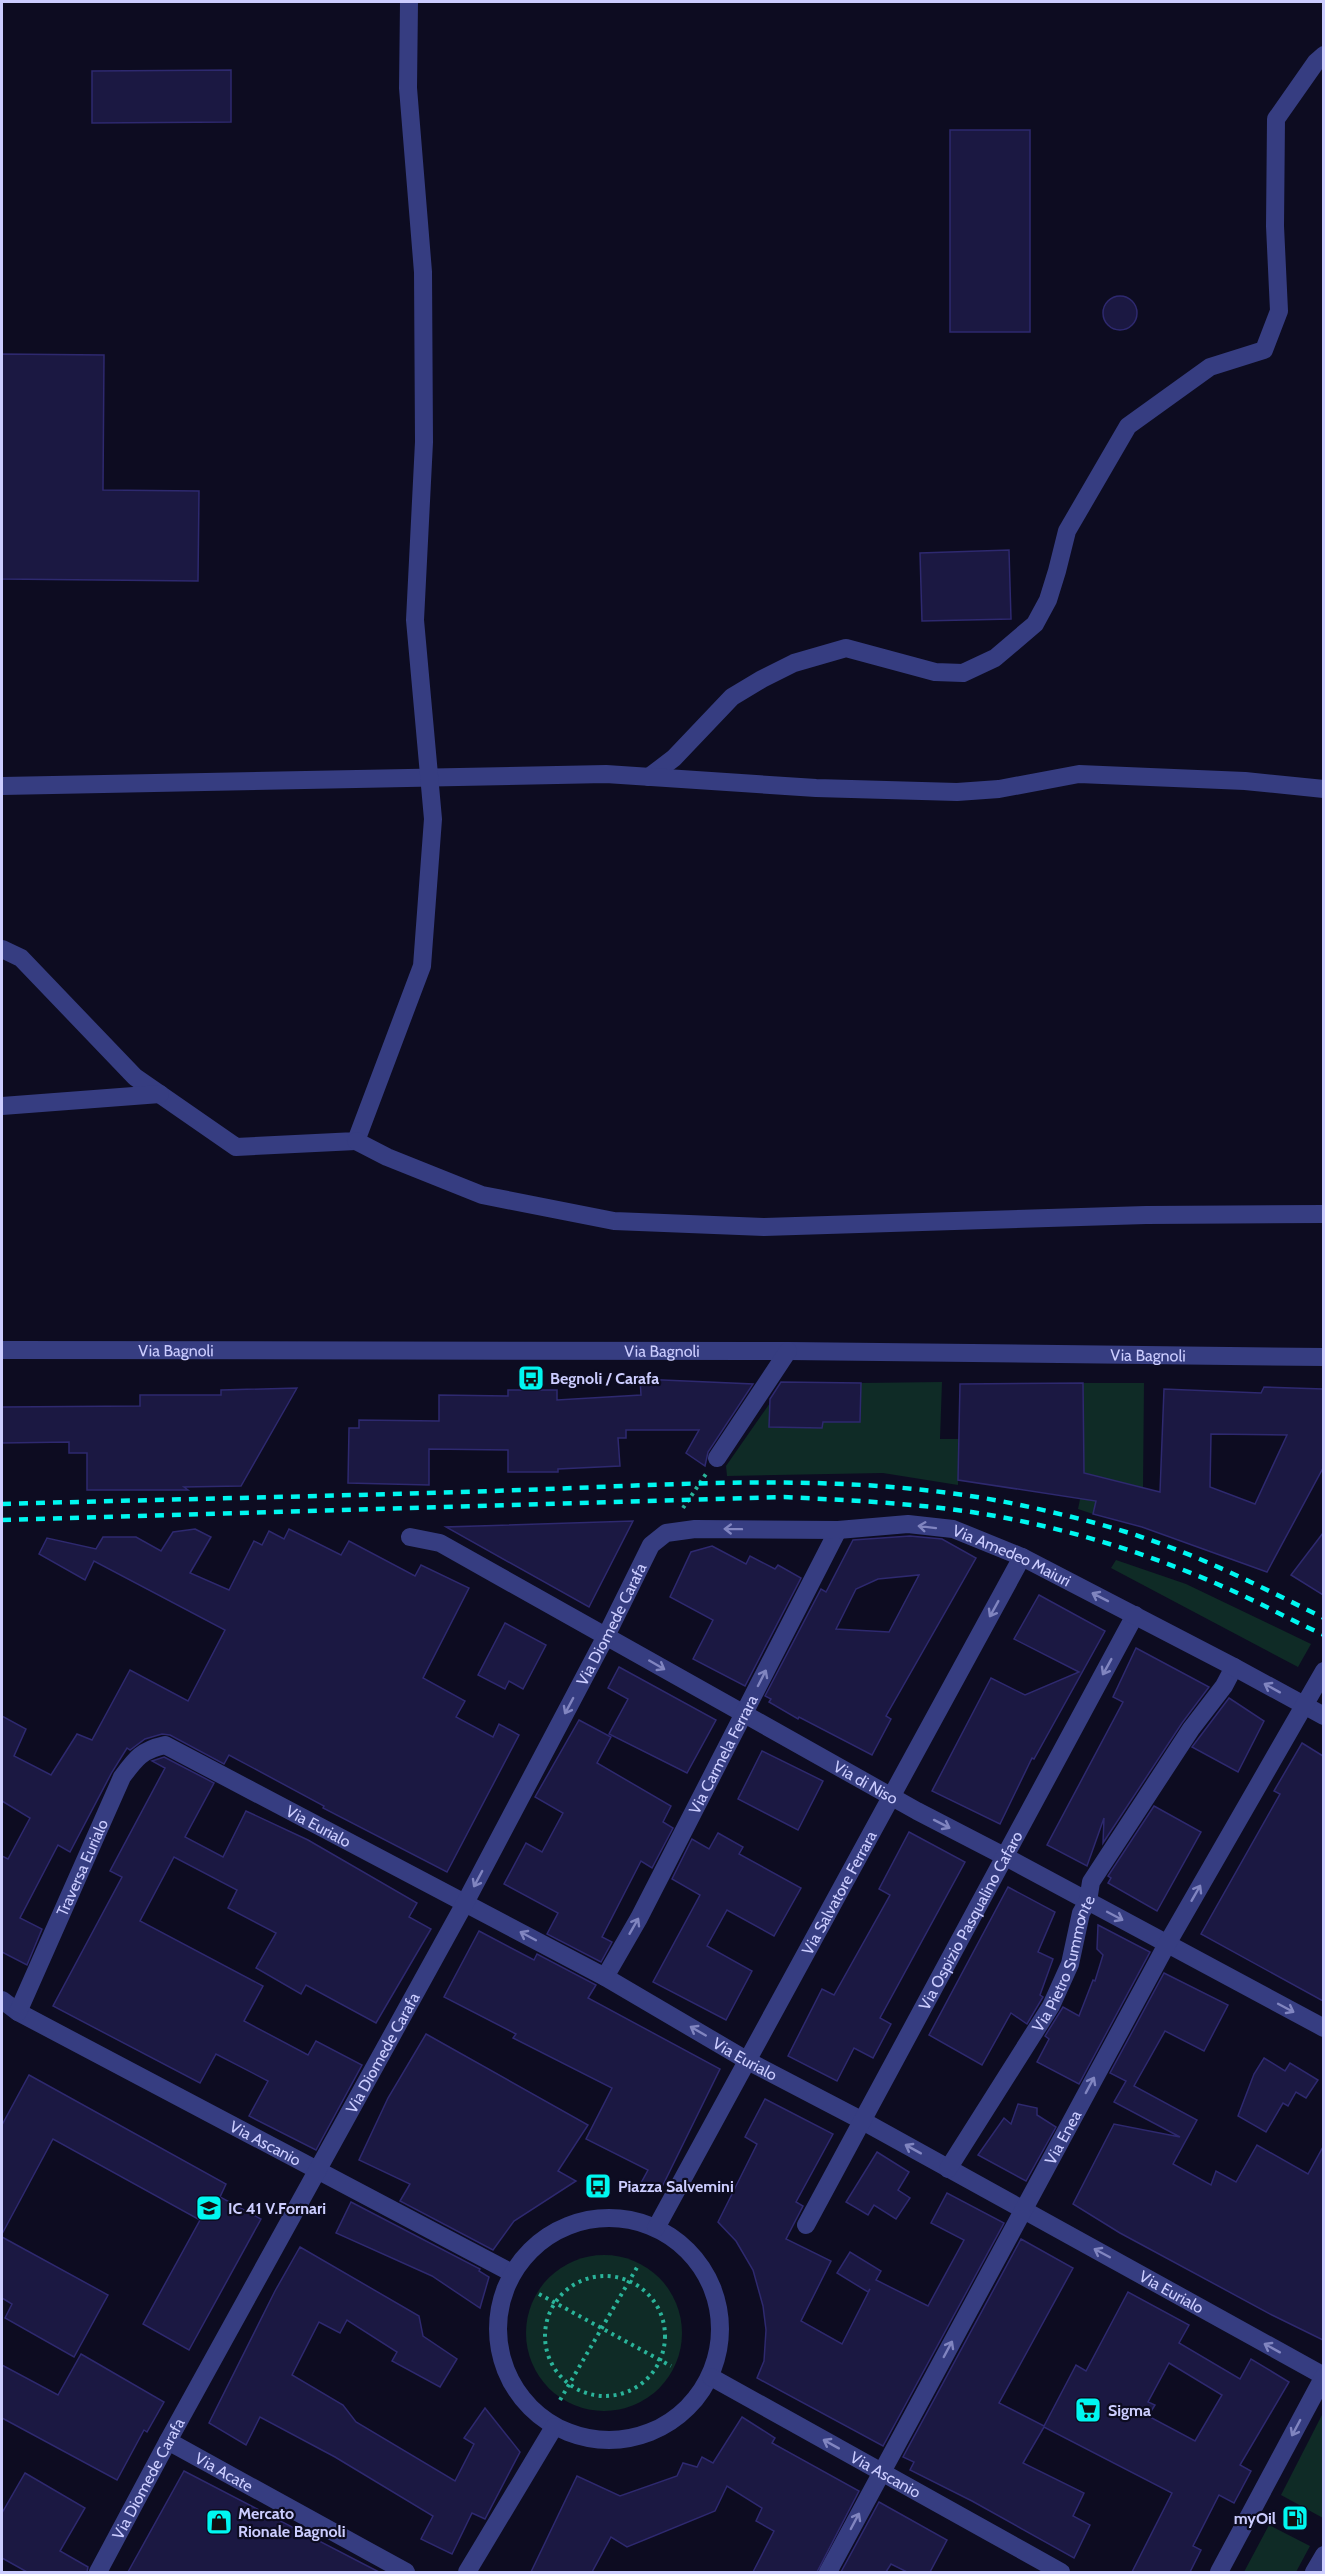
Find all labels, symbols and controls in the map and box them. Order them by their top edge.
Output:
street label: Via Bagnoli [138,1341,214,1360]
street label: Via Bagnoli [624,1342,700,1361]
street label: Via Bagnoli [1110,1346,1186,1365]
bus stop icon: Begnoli / Carafa [516,1363,546,1393]
place label: Begnoli / Carafa [550,1369,659,1388]
one-way arrow [918,1521,938,1532]
street label: Via Amedeo Maiuri [950,1521,1074,1591]
one-way arrow [723,1523,743,1535]
street label: Via Diomede Carafa [573,1560,651,1689]
one-way arrow [1091,1591,1109,1602]
one-way arrow [988,1599,999,1617]
one-way arrow [1101,1657,1112,1675]
one-way arrow [648,1659,665,1671]
one-way arrow [757,1669,769,1687]
one-way arrow [1264,1682,1282,1693]
street label: Via Carmela Ferrara [685,1692,762,1817]
one-way arrow [563,1697,575,1714]
street label: Via di Niso [830,1757,901,1808]
street label: Via Eurialo [283,1802,354,1851]
street label: Traversa Eurialo [53,1816,112,1919]
one-way arrow [933,1819,951,1831]
street label: Via Salvatore Ferrara [798,1827,881,1958]
street label: Via Ospizio Pasqualino Cafaro [915,1828,1027,2013]
one-way arrow [472,1869,483,1887]
one-way arrow [1190,1885,1202,1902]
street label: Via Pietro Summonte [1028,1895,1099,2035]
one-way arrow [1105,1911,1123,1922]
one-way arrow [629,1918,641,1935]
one-way arrow [520,1930,537,1942]
street label: Via Diomede Carafa [342,1989,424,2117]
one-way arrow [1277,2003,1295,2014]
one-way arrow [690,2025,707,2037]
street label: Via Eurialo [709,2033,781,2085]
one-way arrow [1085,2077,1096,2095]
street label: Via Enea [1041,2107,1086,2168]
street label: Via Ascanio [227,2117,304,2170]
one-way arrow [904,2143,922,2154]
bus stop icon: Piazza Salvemini [583,2171,613,2201]
place label: Piazza Salvemini [618,2177,734,2196]
school or university icon: IC 41 V.Fornari [194,2193,224,2223]
place label: IC 41 V.Fornari [228,2199,326,2218]
one-way arrow [1093,2247,1111,2259]
street label: Via Eurialo [1136,2267,1207,2318]
one-way arrow [943,2341,954,2359]
one-way arrow [1264,2342,1281,2354]
supermarket icon: Sigma [1073,2395,1103,2425]
place label: Sigma [1108,2401,1151,2420]
street label: Via Diomede Carafa [108,2415,189,2543]
one-way arrow [1290,2418,1301,2436]
one-way arrow [823,2438,840,2450]
street label: Via Ascanio [847,2448,924,2502]
street label: Via Acate [192,2449,256,2496]
fuel station icon: myOil [1280,2503,1310,2533]
place label: Mercato Rionale Bagnoli [238,2504,346,2541]
shop icon: Mercato Rionale Bagnoli [204,2507,234,2537]
place label: myOil [1234,2509,1276,2528]
one-way arrow [849,2513,861,2530]

